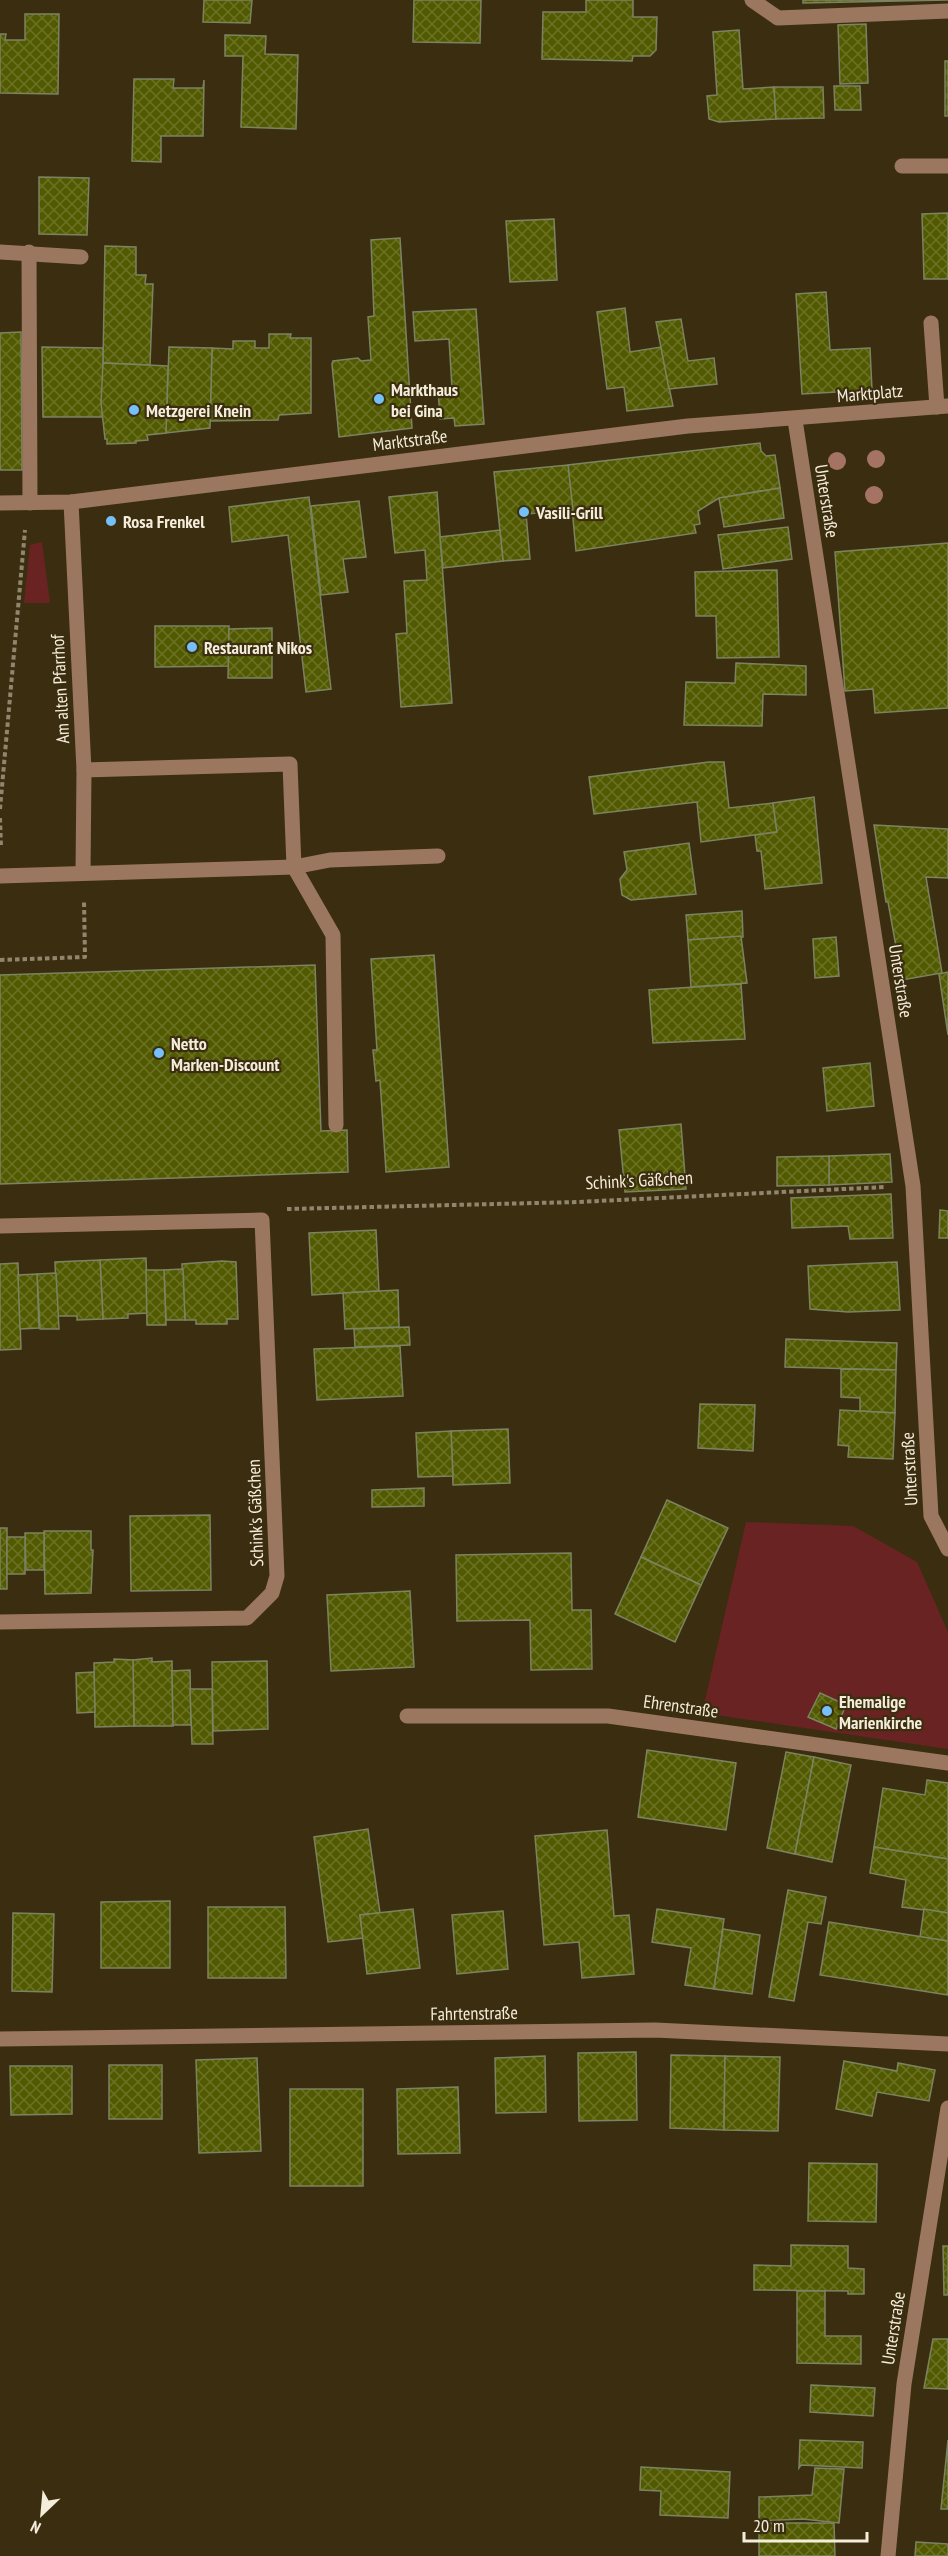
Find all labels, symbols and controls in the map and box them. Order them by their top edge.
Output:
place label: Markthaus bei Gina [391,378,458,422]
street label: Marktplatz [836,379,904,407]
marker: Markthaus bei Gina [372,392,386,406]
place label: Metzgerei Knein [146,399,251,422]
marker: Metzgerei Knein [127,403,141,417]
street label: Marktstraße [371,424,449,456]
street label: Unterstraße [810,463,844,539]
place label: Vasili-Grill [535,501,603,524]
marker: Vasili-Grill [517,505,531,519]
place label: Rosa Frenkel [123,510,205,533]
marker: Rosa Frenkel [104,514,118,528]
street label: Am alten Pfarrhof [46,632,74,744]
place label: Restaurant Nikos [204,636,312,659]
marker: Restaurant Nikos [185,640,199,654]
street label: Unterstraße [884,943,918,1019]
place label: Netto Marken-Discount [171,1032,280,1076]
marker: Netto Marken-Discount [152,1046,166,1060]
street label: Schink's Gäßchen [585,1166,693,1194]
street label: Unterstraße [896,1432,922,1506]
street label: Schink's Gäßchen [242,1459,268,1567]
street label: Ehrenstraße [642,1689,720,1723]
place label: Ehemalige Marienkirche [839,1690,923,1734]
marker: Ehemalige Marienkirche [820,1704,834,1718]
street label: Fahrtenstraße [430,2001,518,2025]
street label: Unterstraße [876,2290,910,2366]
north arrow [12,2484,72,2544]
scale bar [744,2505,867,2543]
text: 20 m [753,2514,785,2537]
text: N [27,2517,44,2538]

